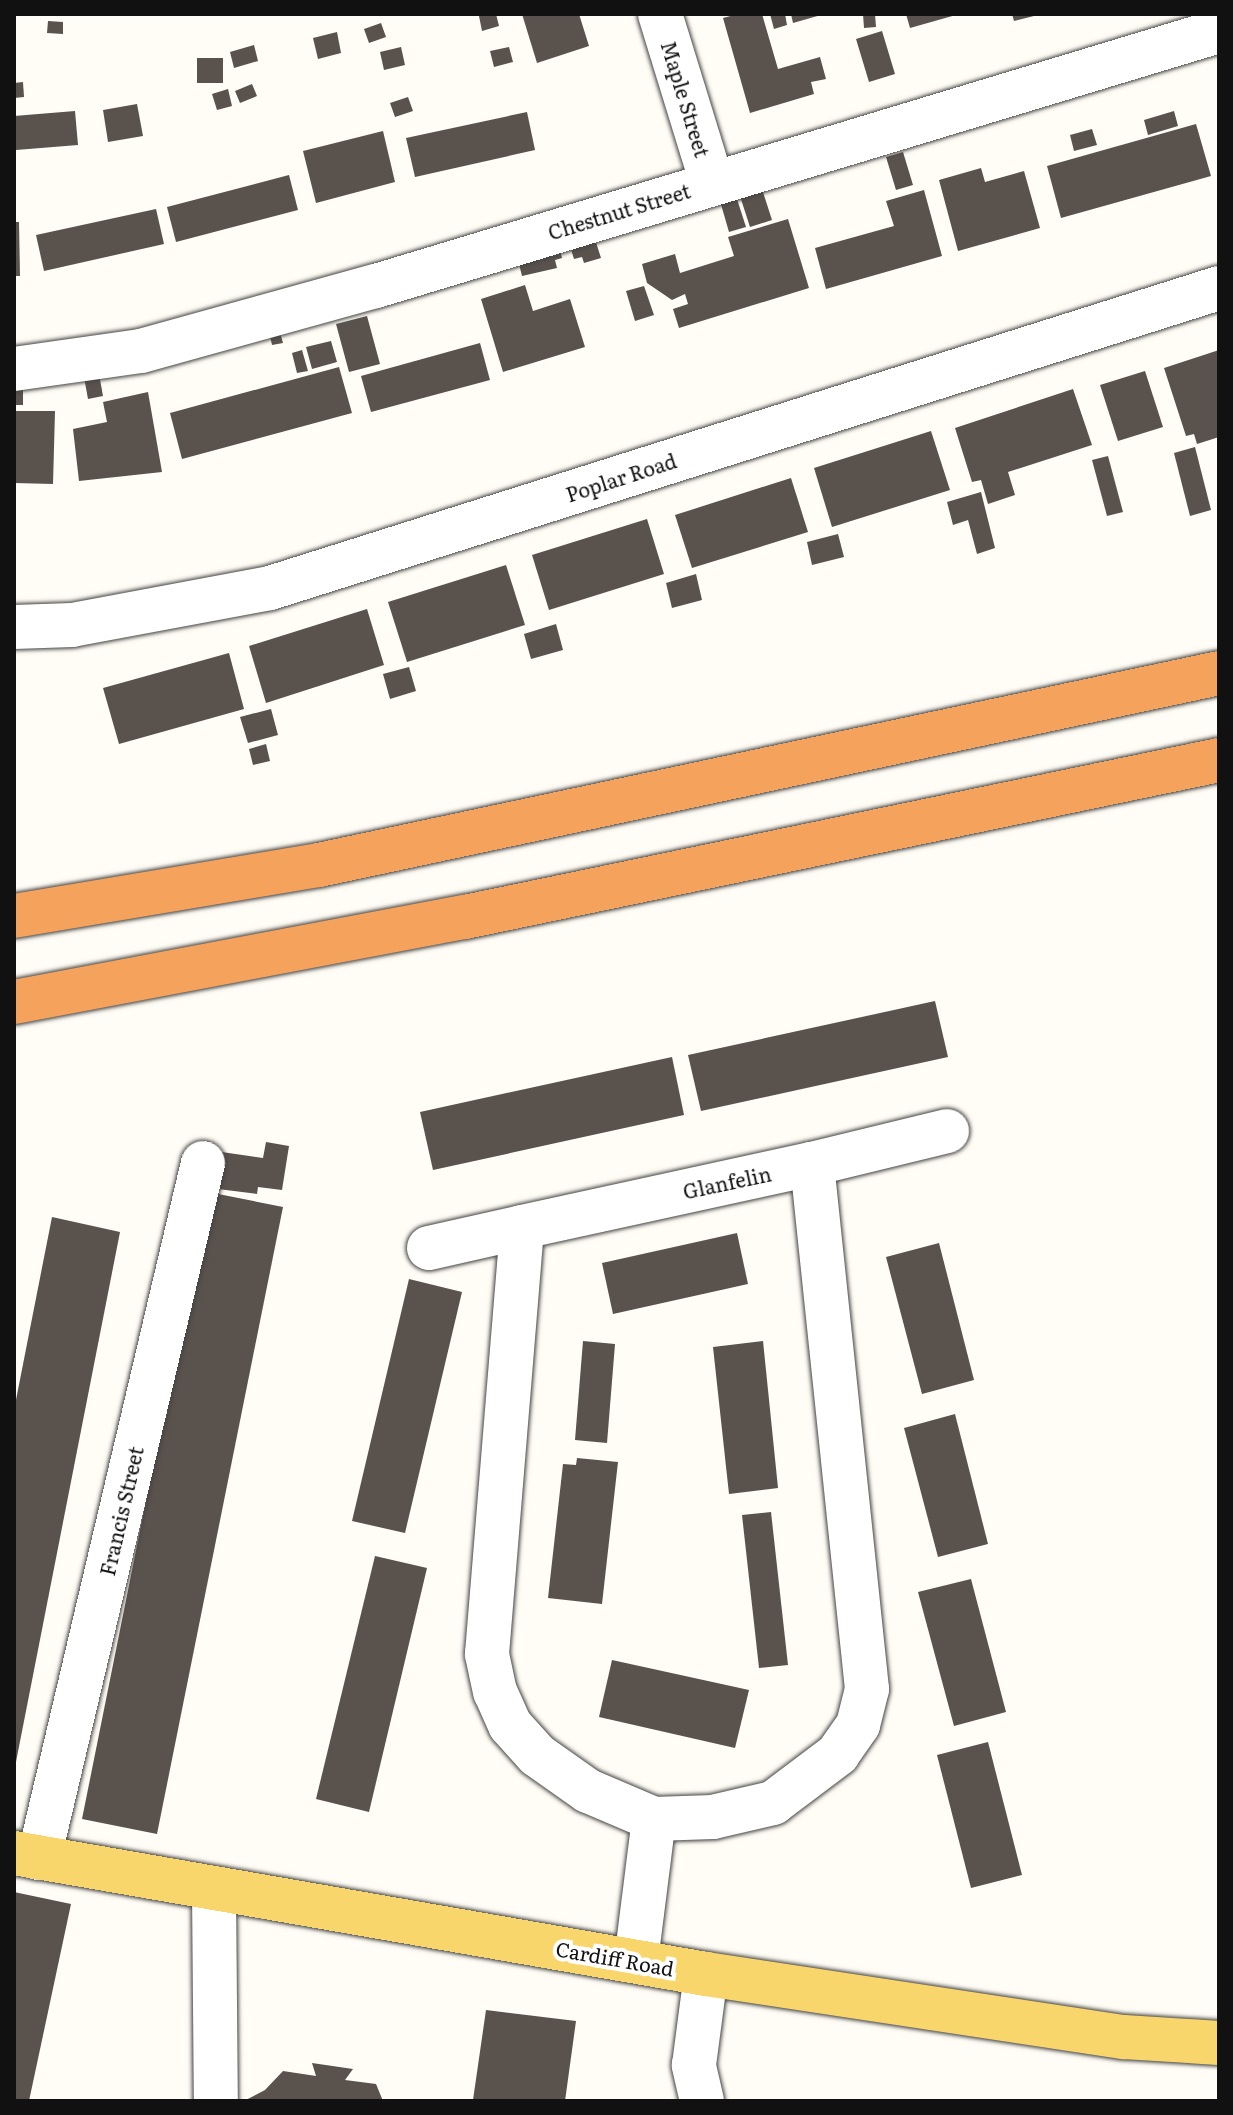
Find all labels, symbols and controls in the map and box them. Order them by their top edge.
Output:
street label: Maple Street [657,38,715,160]
street label: Chestnut Street [545,178,693,244]
street label: Poplar Road [563,448,679,506]
street label: Glanfelin [681,1161,773,1203]
street label: Francis Street [94,1444,148,1578]
street label: Cardiff Road [554,1936,676,1980]

